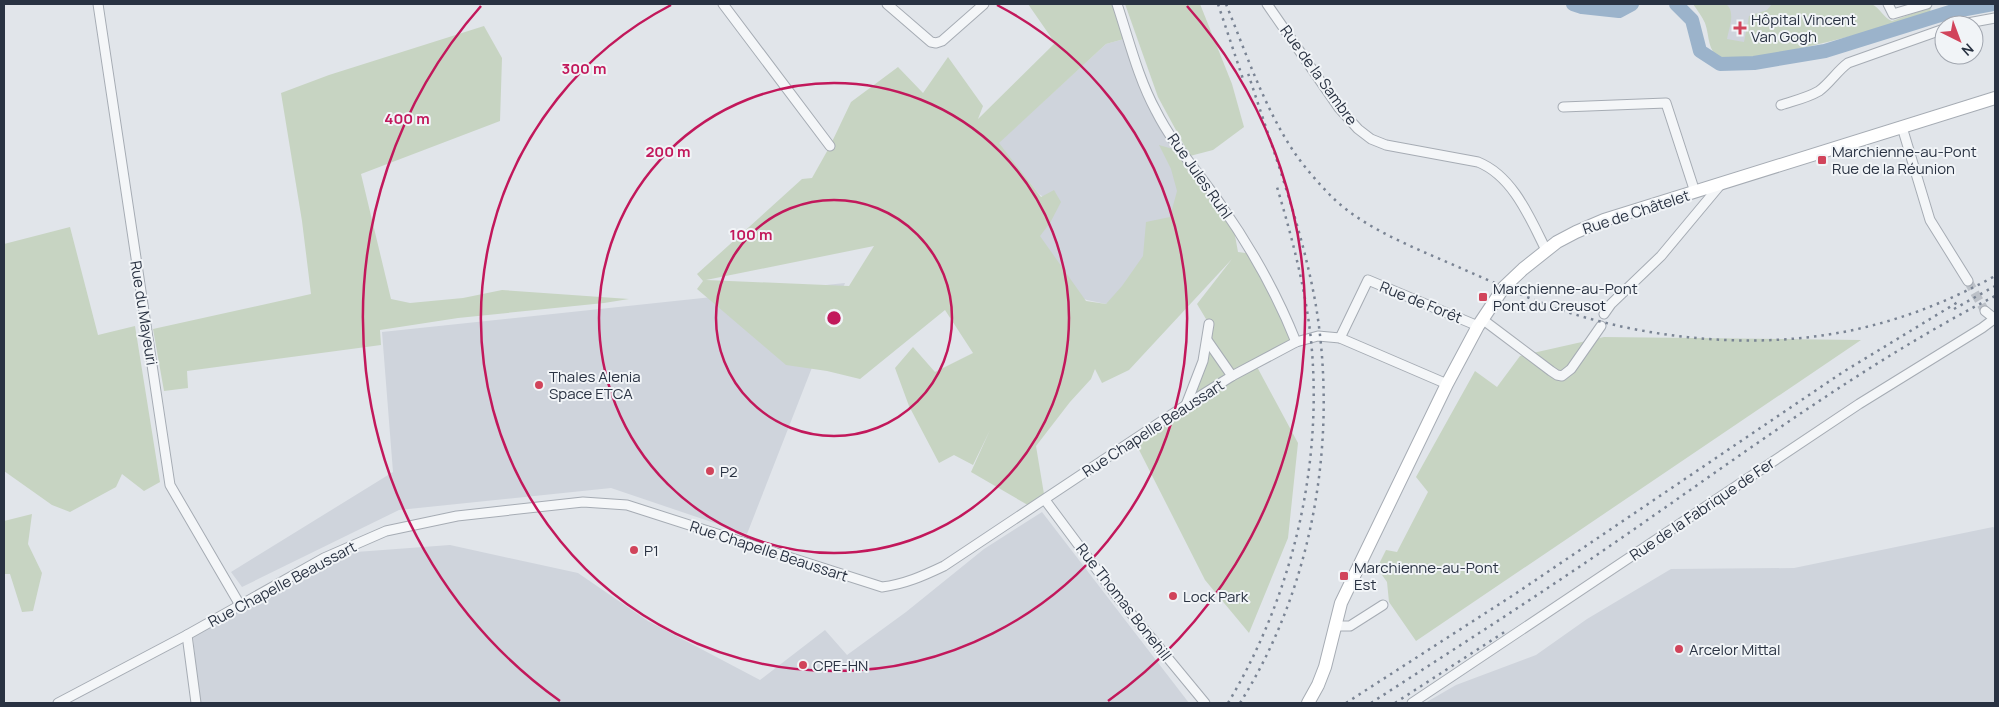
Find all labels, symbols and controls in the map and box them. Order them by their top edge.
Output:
place label: Hôpital Vincent Van Gogh [1751,9,1856,47]
north arrow [1934,15,1984,65]
street label: Rue de la Sambre [1276,21,1363,129]
marker: Hôpital Vincent Van Gogh [1733,21,1747,35]
text: N [1958,40,1978,60]
text: 300 m [562,58,606,79]
text: 400 m [384,108,430,129]
street label: Rue Jules Ruhl [1163,129,1237,223]
text: 200 m [645,141,691,162]
place label: Marchienne-au-Pont Rue de la Réunion [1832,141,1977,179]
marker: Marchienne-au-Pont Rue de la Réunion [1816,154,1828,166]
street label: Rue de Châtelet [1580,185,1692,239]
text: 100 m [730,224,772,245]
street label: Rue du Mayeuri [125,259,163,367]
street label: Rue de Forêt [1377,276,1465,328]
place label: Marchienne-au-Pont Pont du Creusot [1493,278,1638,316]
marker: Marchienne-au-Pont Pont du Creusot [1477,291,1489,303]
centre of rings [825,309,843,327]
place label: Thales Alenia Space ETCA [549,366,641,404]
street label: Rue Chapelle Beaussart [1078,374,1228,482]
marker: Thales Alenia Space ETCA [533,379,545,391]
street label: Rue de la Fabrique de Fer [1625,452,1779,565]
place label: P2 [720,461,738,482]
marker: P2 [704,465,716,477]
street label: Rue Chapelle Beaussart [687,516,851,586]
street label: Rue Chapelle Beaussart [204,536,360,632]
street label: Rue Thomas Bonehill [1071,539,1177,665]
place label: P1 [644,540,659,561]
marker: P1 [628,544,640,556]
place label: Marchienne-au-Pont Est [1354,557,1499,595]
marker: Marchienne-au-Pont Est [1338,570,1350,582]
place label: Lock Park [1183,586,1249,607]
marker: Lock Park [1167,590,1179,602]
place label: Arcelor Mittal [1689,639,1780,660]
marker: Arcelor Mittal [1673,643,1685,655]
place label: CPE-HN [813,655,868,676]
marker: CPE-HN [797,659,809,671]

